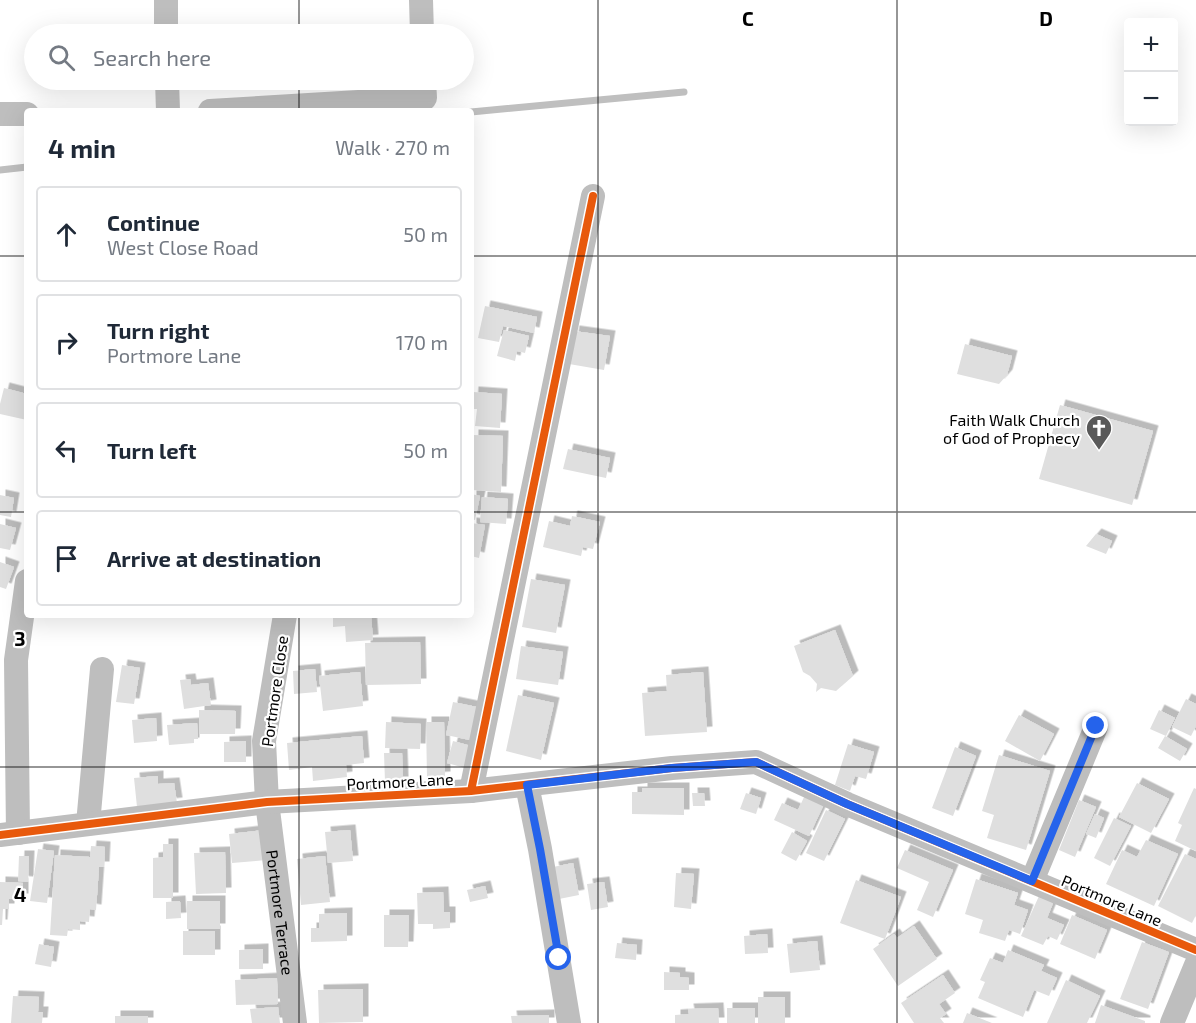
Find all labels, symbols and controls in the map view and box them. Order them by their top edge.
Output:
text: C [742,6,754,30]
text: D [1039,6,1053,30]
map controls [1124,18,1178,126]
button: + [1124,18,1178,72]
search box [24,24,474,90]
icon: search [45,41,78,74]
text: Search here [93,44,211,70]
button: − [1124,72,1178,126]
text: 4 min [48,132,116,163]
text: Walk · 270 m [335,135,450,159]
text: Continue [107,209,200,235]
icon: ahead [50,218,83,251]
text: 50 m [403,222,448,246]
text: West Close Road [107,235,259,259]
text: Turn right [107,317,209,343]
icon: right [50,326,83,359]
text: 170 m [396,330,448,354]
text: Portmore Lane [107,343,241,367]
place label: Faith Walk Church of God of Prophecy [943,410,1081,447]
church icon: Faith Walk Church of God of Prophecy [1084,413,1114,451]
icon: left [50,434,83,467]
text: Turn left [107,437,196,463]
text: 50 m [403,438,448,462]
icon: arrive [50,542,83,575]
text: Arrive at destination [107,545,321,571]
text: 3 [14,626,26,650]
street label: Portmore Close [257,634,291,748]
route end [1082,712,1108,738]
street label: Portmore Lane [346,769,454,793]
street label: Portmore Terrace [264,849,298,976]
street label: Portmore Lane [1059,870,1165,930]
text: 4 [14,882,27,906]
route start [545,944,571,970]

